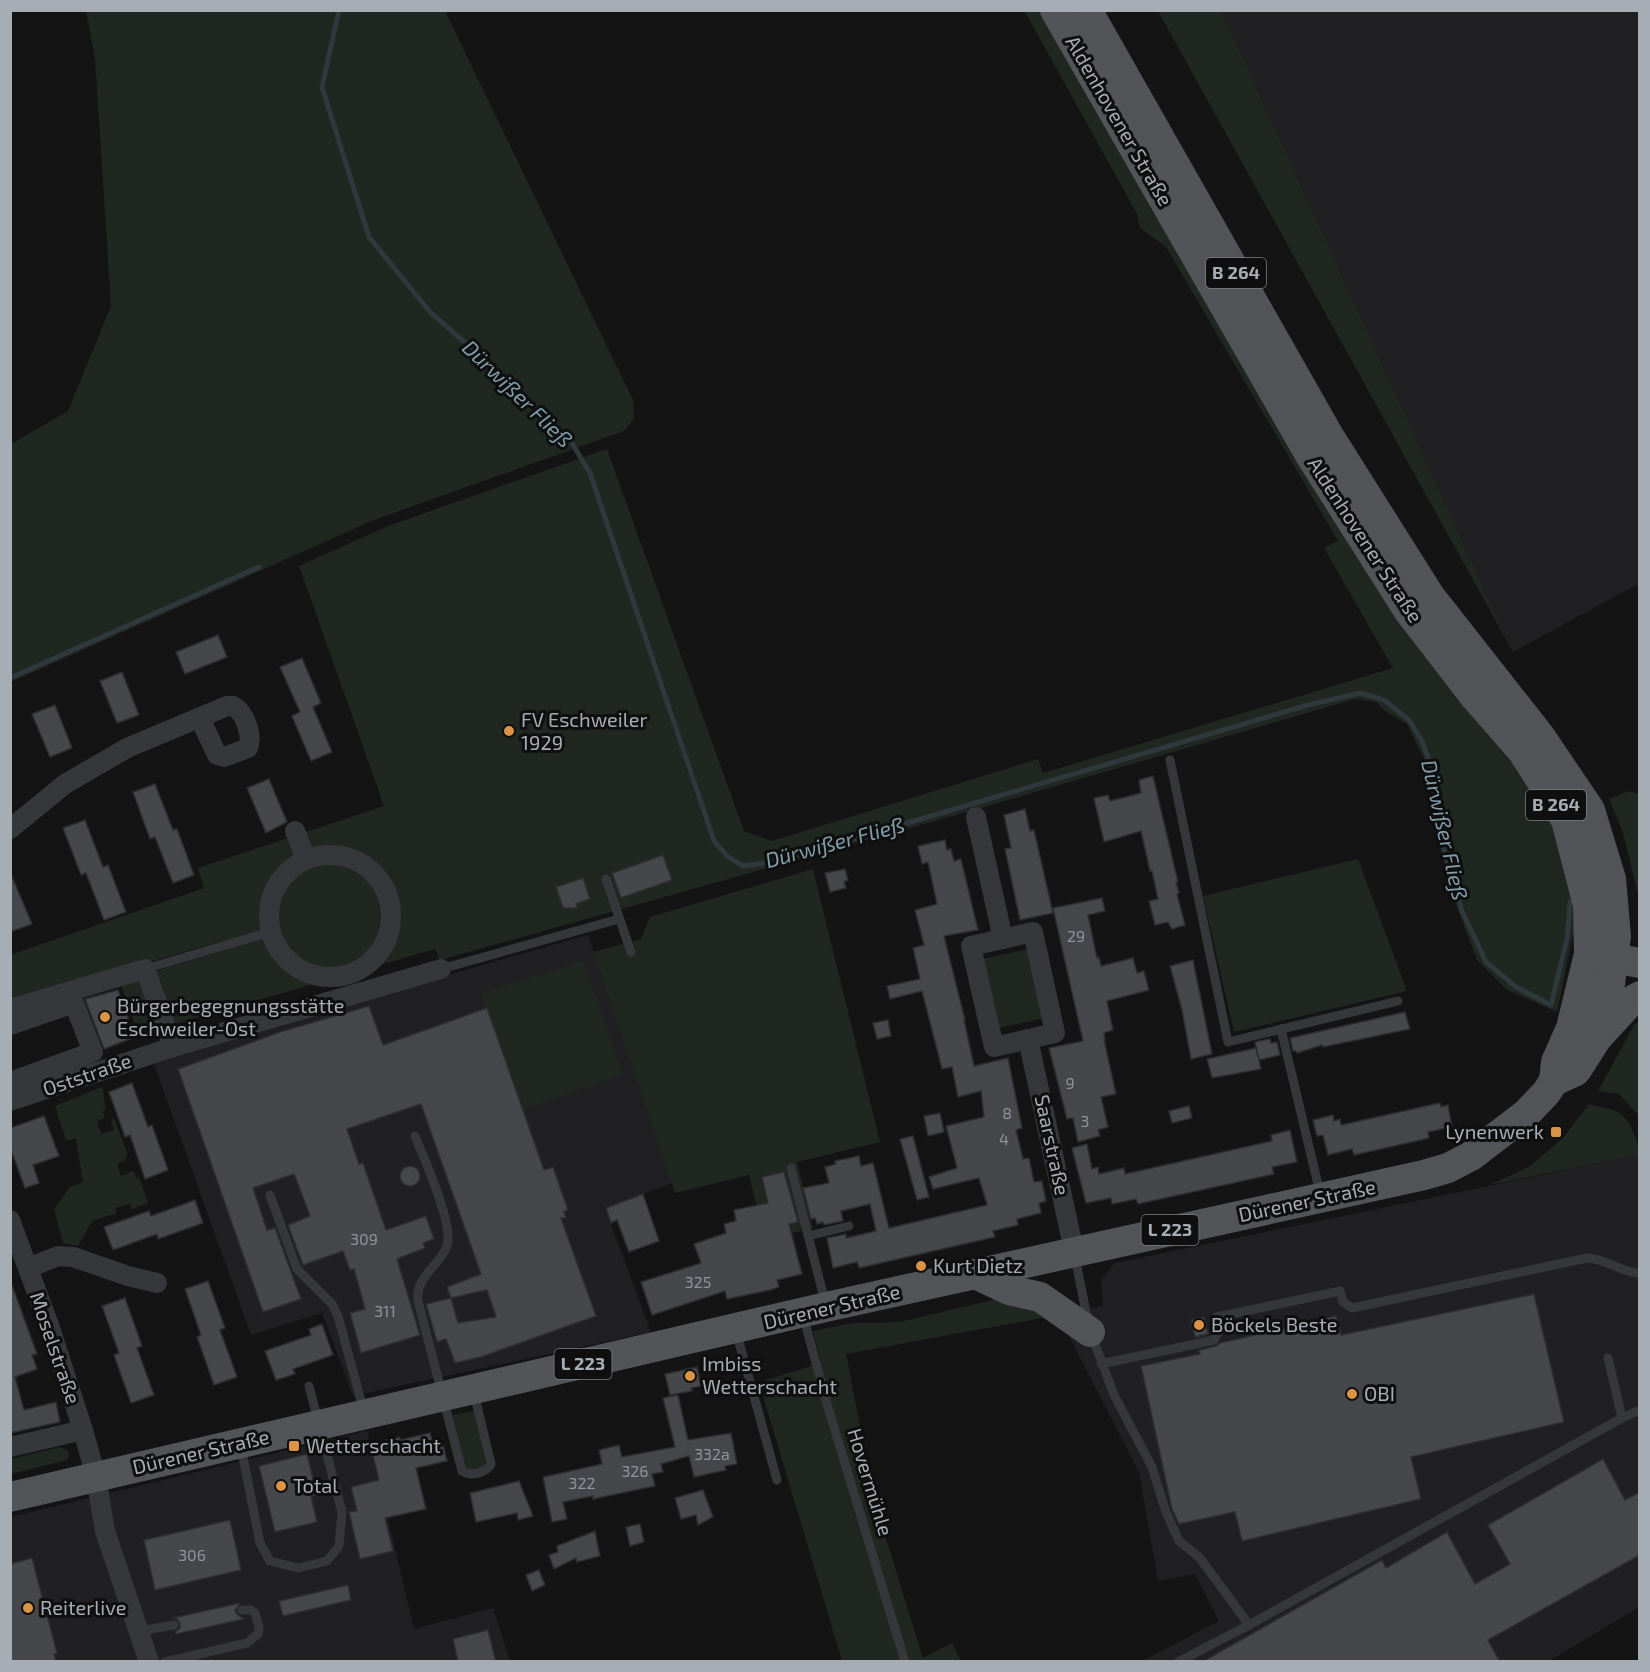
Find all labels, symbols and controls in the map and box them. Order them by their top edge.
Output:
street label: Aldenhovener Straße [1061,31,1178,210]
road number: B 264 [1206,258,1266,288]
water label: Dürwißer Fließ [458,334,578,452]
street label: Aldenhovener Straße [1303,452,1428,627]
place label: FV Eschweiler 1929 [521,707,648,754]
marker: FV Eschweiler 1929 [502,724,516,738]
water label: Dürwißer Fließ [1417,757,1474,902]
road number: B 264 [1526,790,1586,820]
water label: Dürwißer Fließ [762,811,907,872]
house number: 29 [1067,926,1085,945]
place label: Bürgerbegegnungsstätte Eschweiler-Ost [117,993,344,1040]
marker: Bürgerbegegnungsstätte Eschweiler-Ost [98,1010,112,1024]
street label: Oststraße [39,1048,134,1100]
house number: 9 [1065,1073,1075,1092]
street label: Saarstraße [1031,1092,1075,1197]
house number: 8 [1002,1103,1012,1122]
house number: 3 [1081,1111,1089,1130]
place label: Lynenwerk [1445,1119,1544,1143]
marker: Lynenwerk [1549,1125,1563,1139]
house number: 4 [999,1129,1009,1148]
street label: Dürener Straße [1236,1174,1378,1226]
road number: L 223 [1142,1215,1198,1245]
house number: 309 [350,1229,378,1248]
place label: Kurt Dietz [933,1253,1023,1277]
marker: Kurt Dietz [914,1259,928,1273]
house number: 325 [685,1272,711,1291]
street label: Dürener Straße [761,1279,902,1333]
street label: Moselstraße [26,1289,86,1407]
house number: 311 [374,1301,396,1320]
place label: Böckels Beste [1211,1312,1337,1336]
marker: Böckels Beste [1192,1318,1206,1332]
road number: L 223 [554,1349,612,1379]
place label: Imbiss Wetterschacht [702,1351,837,1398]
marker: Imbiss Wetterschacht [683,1369,697,1383]
place label: OBI [1364,1381,1395,1405]
marker: OBI [1345,1387,1359,1401]
street label: Dürener Straße [130,1424,271,1478]
street label: Hovermühle [843,1425,899,1538]
place label: Wetterschacht [306,1433,441,1457]
marker: Wetterschacht [287,1439,301,1453]
house number: 332a [694,1444,730,1463]
house number: 326 [621,1461,649,1480]
place label: Total [293,1473,338,1497]
house number: 322 [569,1473,595,1492]
marker: Total [274,1479,288,1493]
house number: 306 [178,1545,206,1564]
place label: Reiterlive [40,1595,126,1619]
marker: Reiterlive [21,1601,35,1615]

